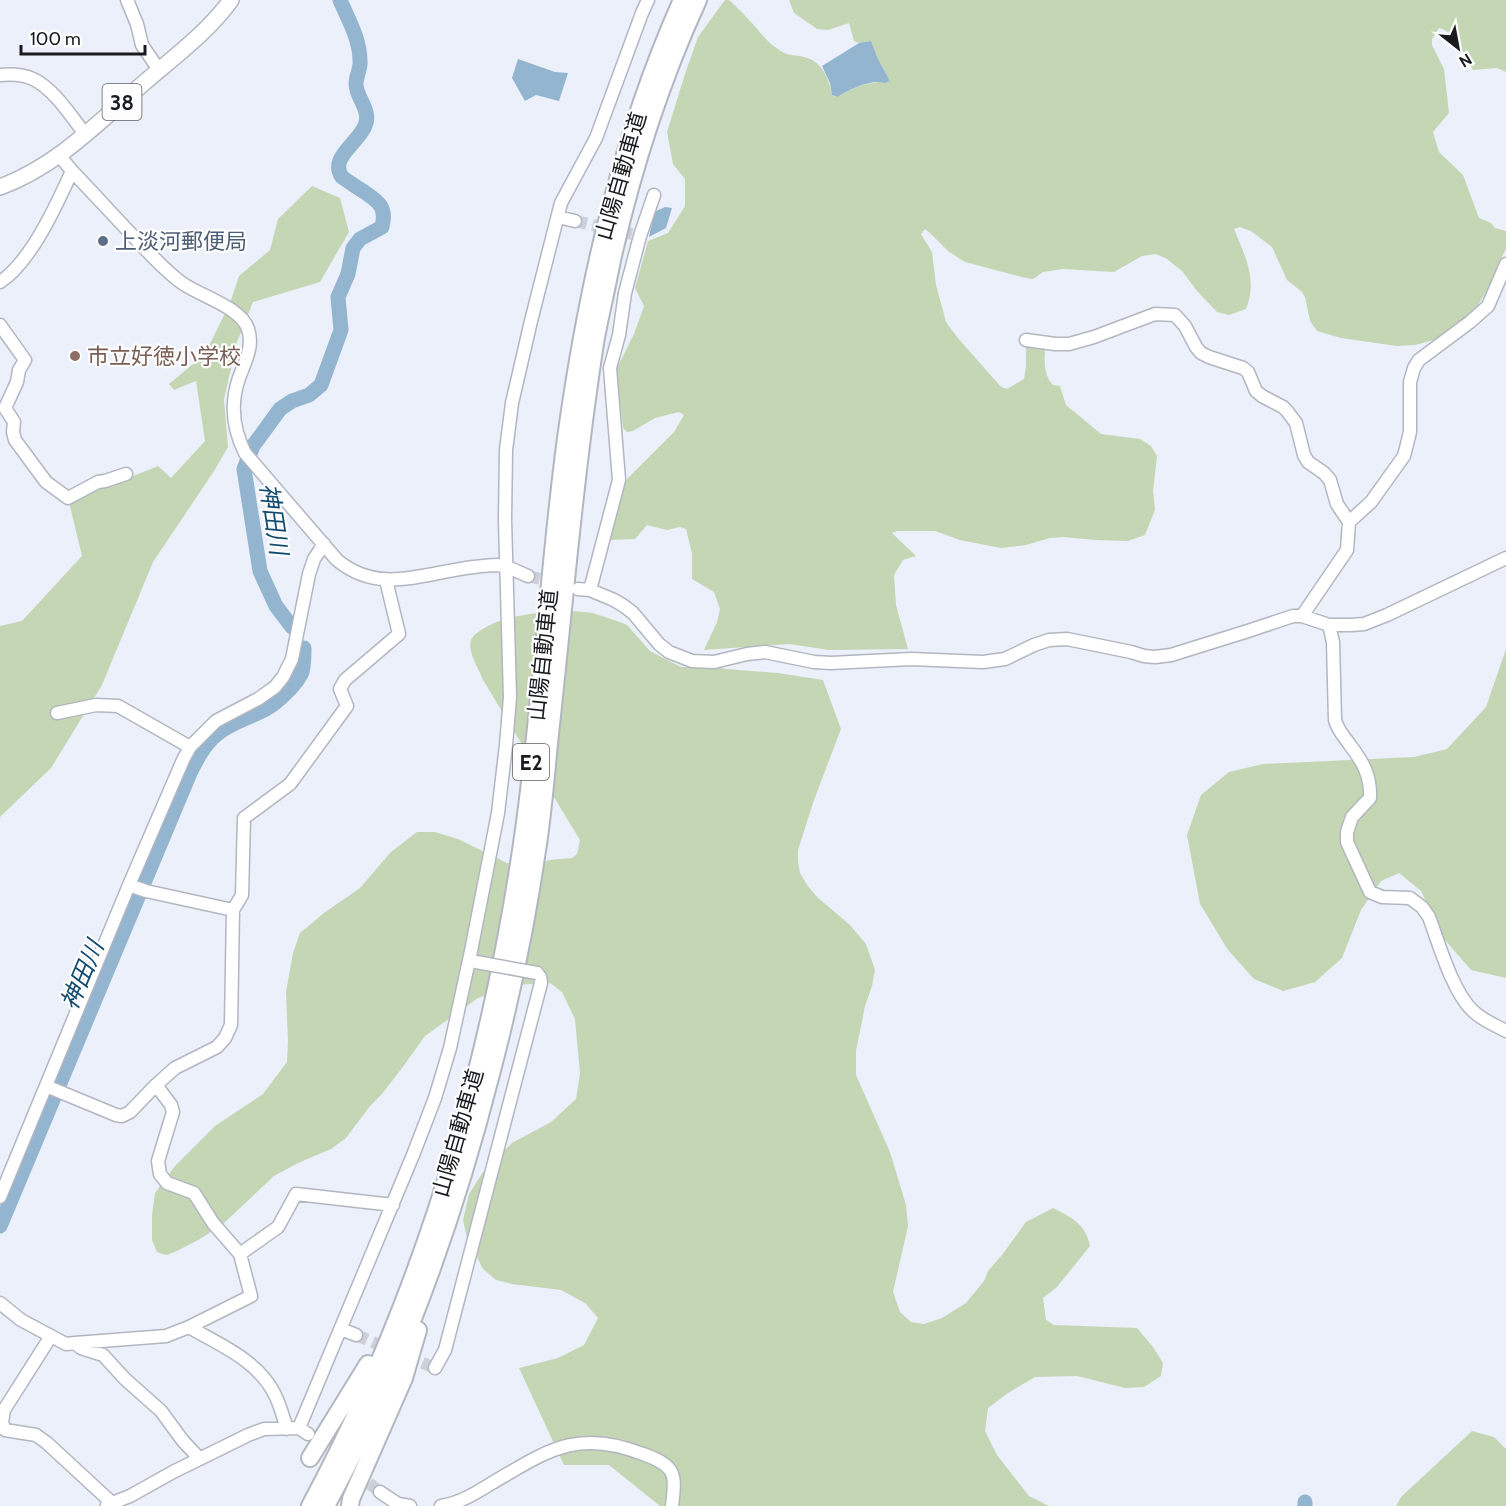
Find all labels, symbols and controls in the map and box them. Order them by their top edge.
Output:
scale bar [21,18,146,56]
north arrow [1428,18,1488,78]
text: 100 m [30,28,81,50]
text: N [1456,49,1475,71]
road number: 38 [102,84,142,120]
street label: 山陽自動車道 [590,109,652,243]
place label: 上淡河郵便局 [115,228,247,255]
marker: 上淡河郵便局 [96,234,110,248]
place label: 市立好徳小学校 [87,343,241,370]
marker: 市立好徳小学校 [68,349,82,363]
water label: 神田川 [254,481,294,560]
street label: 山陽自動車道 [523,588,563,722]
road number: E2 [513,744,549,780]
water label: 神田川 [55,933,111,1014]
street label: 山陽自動車道 [427,1066,489,1200]

